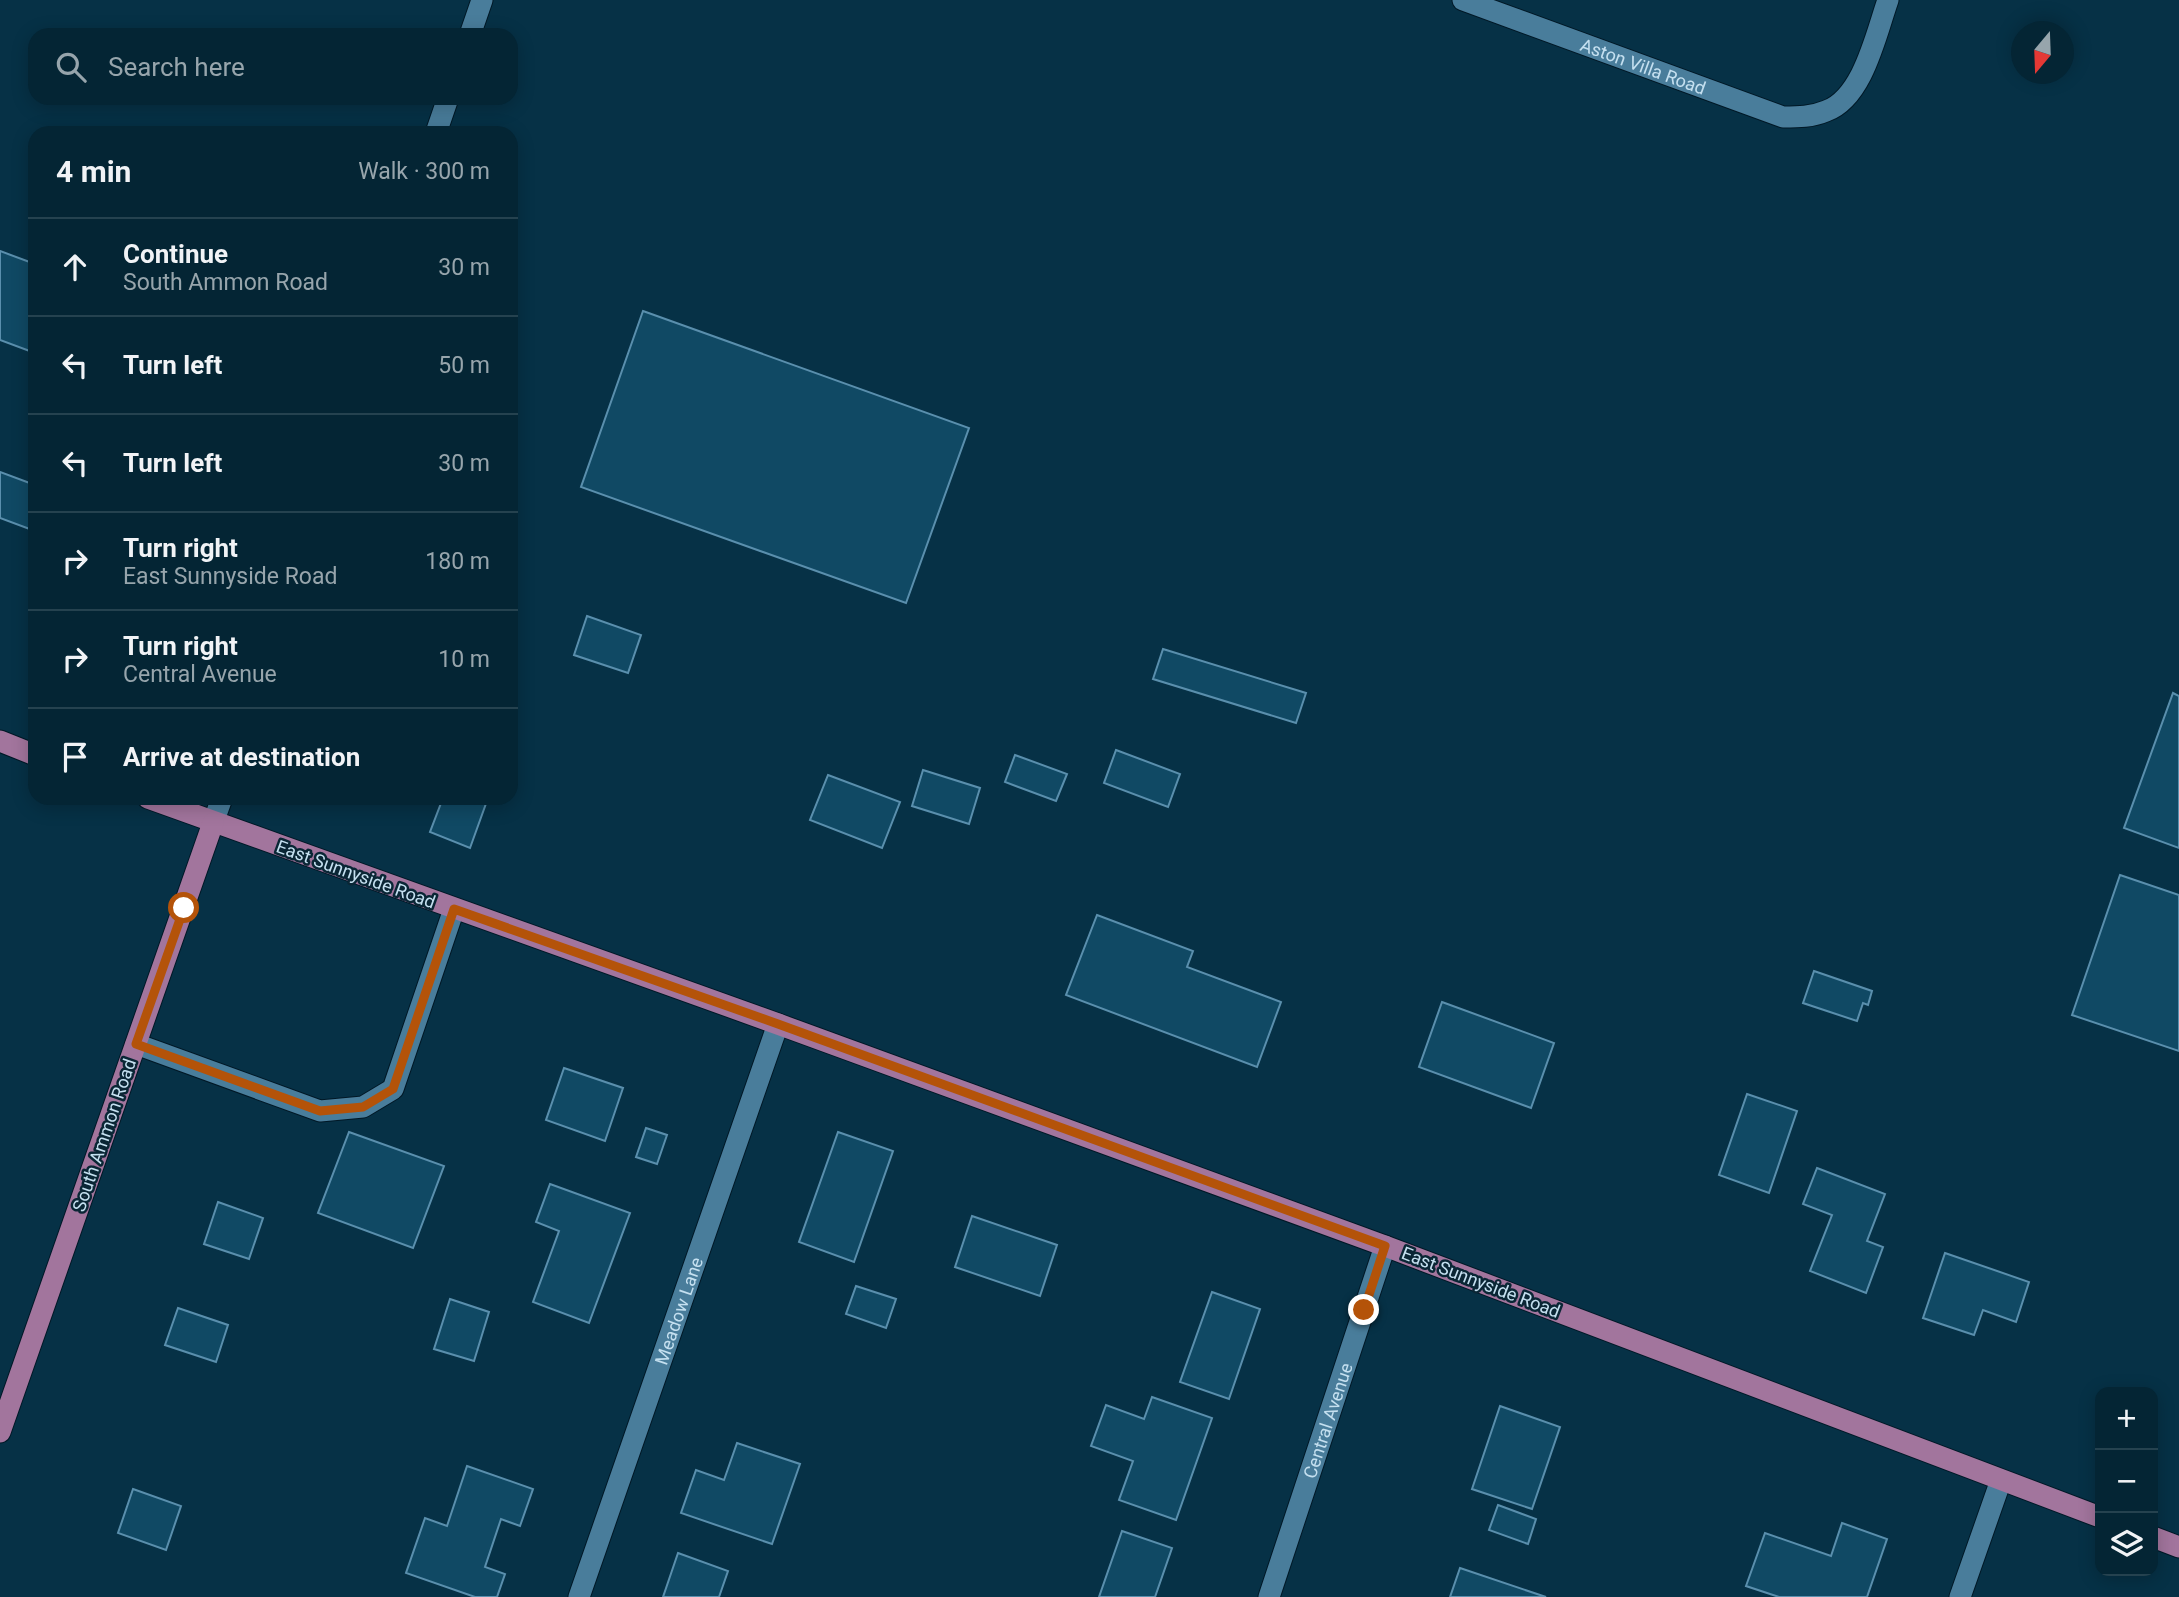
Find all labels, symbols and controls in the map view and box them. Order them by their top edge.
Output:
north arrow [2011,21,2074,84]
search box [28,28,518,105]
street label: Aston Villa Road [1578,33,1709,98]
icon: search [52,48,90,86]
text: Search here [108,52,245,82]
text: 4 min [56,154,131,189]
text: Walk · 300 m [358,158,490,185]
text: Continue [123,239,228,269]
icon: ahead [56,248,94,286]
text: 30 m [438,254,490,281]
text: South Ammon Road [123,269,328,296]
icon: left [56,346,94,384]
text: Turn left [123,350,222,380]
text: 50 m [438,352,490,379]
icon: left [56,444,94,482]
text: Turn left [123,448,222,478]
text: 30 m [438,450,490,477]
text: Turn right [123,533,238,563]
icon: right [56,542,94,580]
text: 180 m [425,548,490,575]
text: East Sunnyside Road [123,563,337,590]
text: Turn right [123,631,238,661]
icon: right [56,640,94,678]
text: 10 m [438,646,490,673]
text: Central Avenue [123,661,277,688]
icon: arrive [56,738,94,776]
text: Arrive at destination [123,742,360,772]
street label: East Sunnyside Road [274,835,438,913]
route start [168,892,199,923]
street label: South Ammon Road [68,1056,140,1214]
street label: East Sunnyside Road [1399,1242,1563,1322]
street label: Meadow Lane [650,1254,707,1367]
route end [1348,1294,1379,1325]
street label: Central Avenue [1299,1360,1356,1481]
map controls [2095,1387,2158,1576]
button: + [2095,1387,2158,1450]
button: − [2095,1450,2158,1513]
button: layers [2095,1513,2158,1576]

